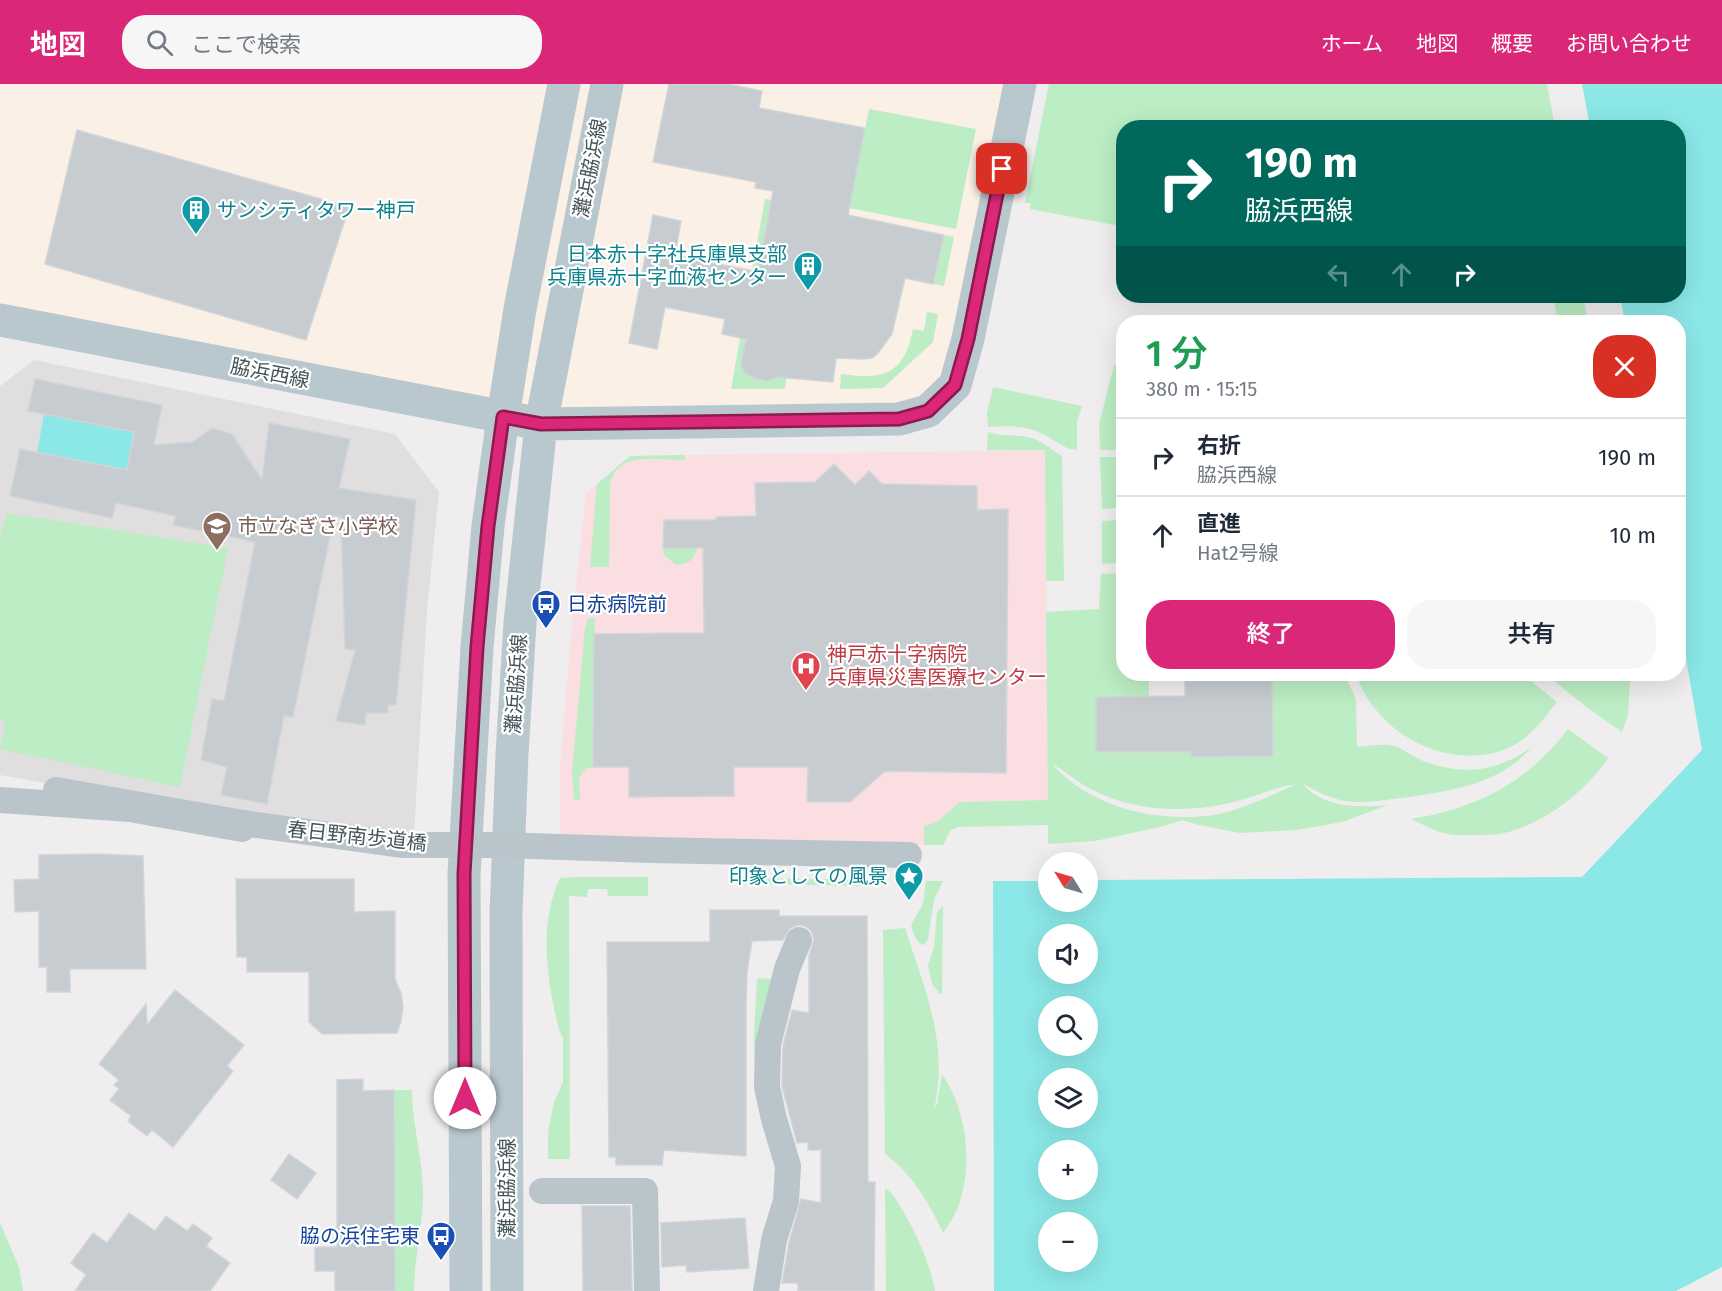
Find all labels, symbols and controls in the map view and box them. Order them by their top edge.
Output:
search box [122,15,542,69]
icon: search [143,26,176,59]
text: 地図 [30,28,86,61]
text: ここで検索 [191,31,301,58]
text: ホーム [1321,31,1383,57]
text: 地図 [1416,31,1458,57]
text: 概要 [1491,31,1533,57]
text: お問い合わせ [1566,31,1692,57]
street label: 灘浜脇浜線 [569,117,611,219]
text: 190 m [1245,138,1358,188]
pin [976,143,1027,194]
icon: right [1146,144,1224,222]
icon: arrive [985,152,1018,185]
building icon: サンシティタワー神戸 [180,194,212,236]
text: 脇浜西線 [1245,195,1353,227]
place label: サンシティタワー神戸 [217,198,416,222]
place label: 日本赤十字社兵庫県支部 兵庫県赤十字血液センター [547,242,787,289]
building icon: 日本赤十字社兵庫県支部 兵庫県赤十字血液センター [792,250,824,292]
icon: left [1322,258,1355,291]
icon: ahead [1385,258,1418,291]
icon: right [1448,258,1481,291]
text: 1 分 [1146,332,1207,376]
button: close [1593,335,1656,398]
street label: 脇浜西線 [228,354,312,392]
text: 380 m · 15:15 [1146,377,1257,401]
text: 右折 [1197,432,1241,459]
icon: right [1146,441,1179,474]
text: 190 m [1598,444,1656,471]
text: 脇浜西線 [1197,463,1277,487]
school or university icon: 市立なぎさ小学校 [201,510,233,552]
text: 直進 [1197,510,1241,537]
place label: 市立なぎさ小学校 [238,514,398,538]
icon: ahead [1146,519,1179,552]
text: 10 m [1610,522,1656,549]
text: Hat2号線 [1197,541,1279,565]
bus stop icon: 日赤病院前 [530,588,562,630]
place label: 日赤病院前 [567,592,667,616]
button: 終了 [1146,600,1395,669]
button: 共有 [1407,600,1656,669]
street label: 灘浜脇浜線 [501,633,531,735]
place label: 神戸赤十字病院 兵庫県災害医療センター [827,642,1047,689]
hospital icon: 神戸赤十字病院 兵庫県災害医療センター [790,650,822,692]
street label: 春日野南歩道橋 [286,817,428,855]
north arrow [1038,852,1098,912]
map controls [1038,852,1098,1272]
place icon: 印象としての風景 [893,860,925,902]
place label: 印象としての風景 [729,864,888,888]
button: sound [1038,924,1098,984]
button: search [1038,996,1098,1056]
position arrow [433,1066,497,1130]
button: layers [1038,1068,1098,1128]
street label: 灘浜脇浜線 [495,1138,519,1238]
button: + [1038,1140,1098,1200]
button: − [1038,1212,1098,1272]
bus stop icon: 脇の浜住宅東 [425,1220,457,1262]
place label: 脇の浜住宅東 [300,1224,420,1248]

